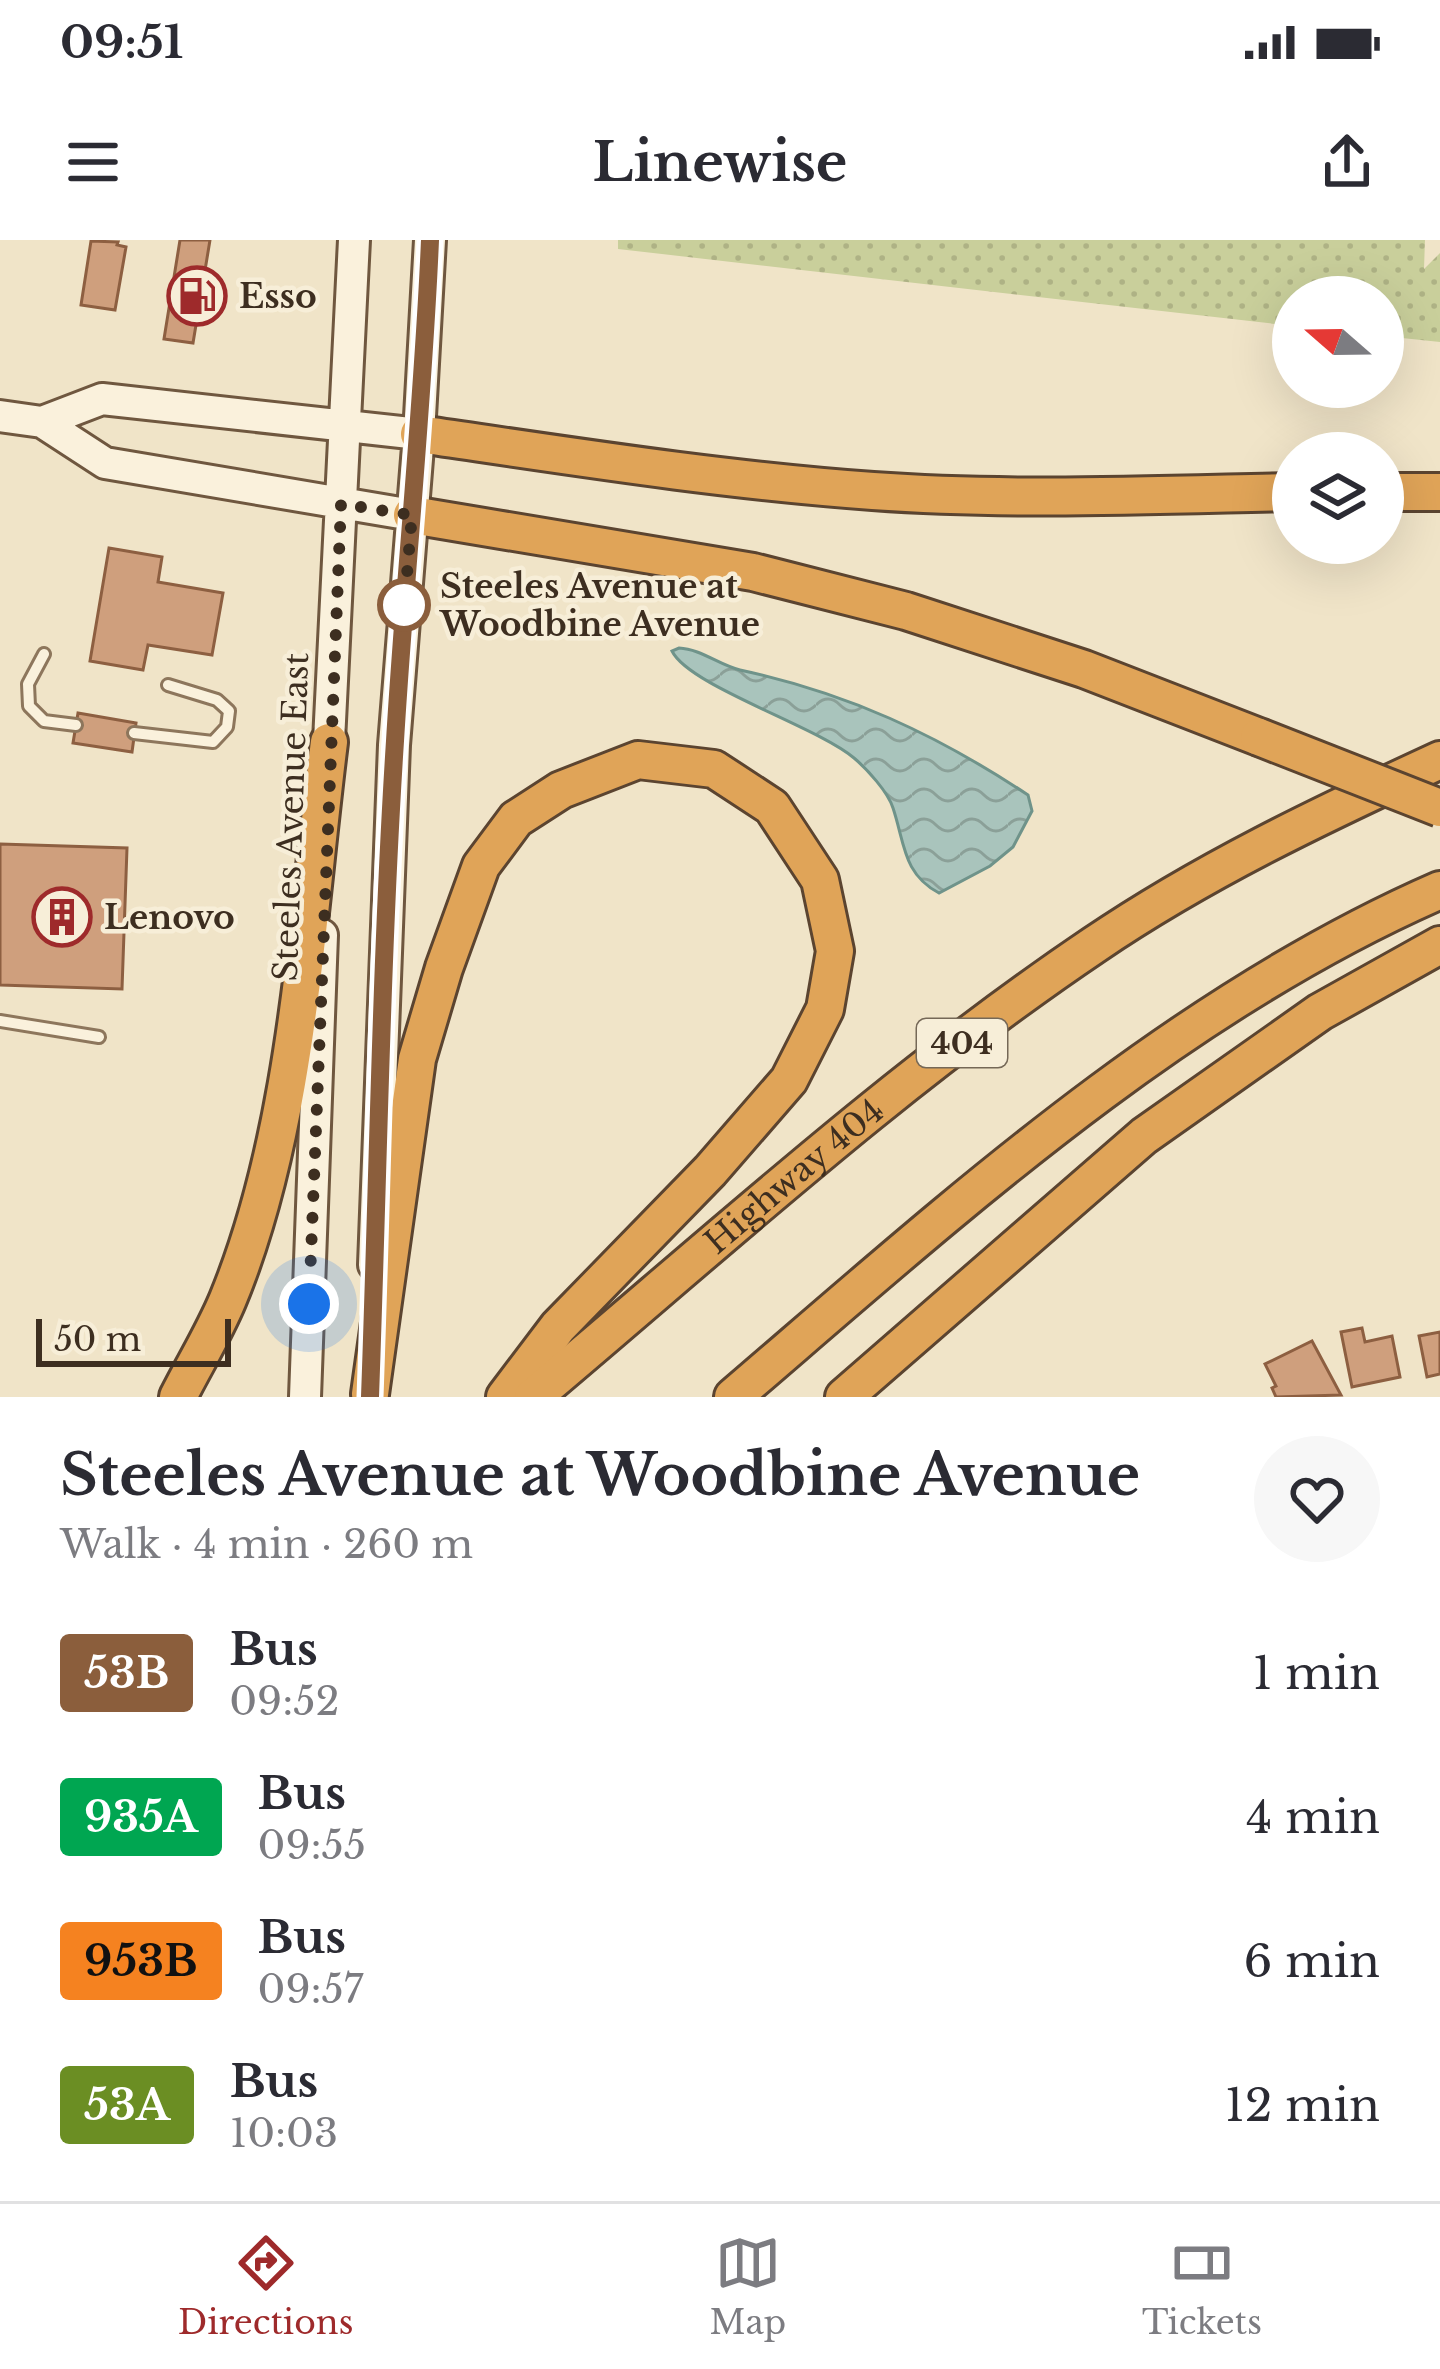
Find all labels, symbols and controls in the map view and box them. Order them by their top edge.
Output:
text: 09:51 [60,14,183,70]
icon: menu [60,129,126,195]
text: Linewise [593,129,847,196]
icon: share [1314,129,1380,195]
fuel station icon: Esso [166,265,228,327]
place label: Esso [239,276,317,317]
north arrow [1272,276,1404,408]
map controls [1272,276,1404,564]
button: layers [1272,432,1404,564]
place label: Steeles Avenue at Woodbine Avenue [439,566,760,645]
marker: Steeles Avenue at Woodbine Avenue [379,580,429,630]
street label: Steeles Avenue East [265,651,317,982]
building icon: Lenovo [31,886,93,948]
place label: Lenovo [104,897,235,938]
road number: 404 [917,1019,1007,1067]
street label: Highway 404 [696,1089,892,1262]
your location [279,1274,339,1334]
scale bar [36,1313,231,1366]
text: 50 m [54,1319,141,1360]
button: heart [1254,1436,1380,1562]
text: Steeles Avenue at Woodbine Avenue [60,1440,1140,1510]
text: Walk · 4 min · 260 m [60,1520,473,1569]
text: Bus [229,1621,318,1677]
text: 1 min [1252,1645,1380,1701]
text: 53B [84,1647,169,1699]
text: 09:52 [229,1677,339,1726]
text: Bus [258,1765,346,1821]
text: 4 min [1246,1789,1380,1845]
text: 935A [84,1791,198,1843]
text: 09:55 [258,1821,366,1870]
text: Bus [258,1909,346,1965]
text: 6 min [1244,1933,1380,1989]
text: 953B [84,1935,198,1987]
text: 09:57 [258,1965,363,2014]
text: Bus [230,2053,318,2109]
text: 12 min [1225,2077,1380,2133]
text: 53A [84,2079,170,2131]
text: 10:03 [230,2109,338,2158]
tab: Directions [178,2230,353,2343]
tab: Map [709,2230,786,2343]
tab: Tickets [1142,2230,1262,2343]

